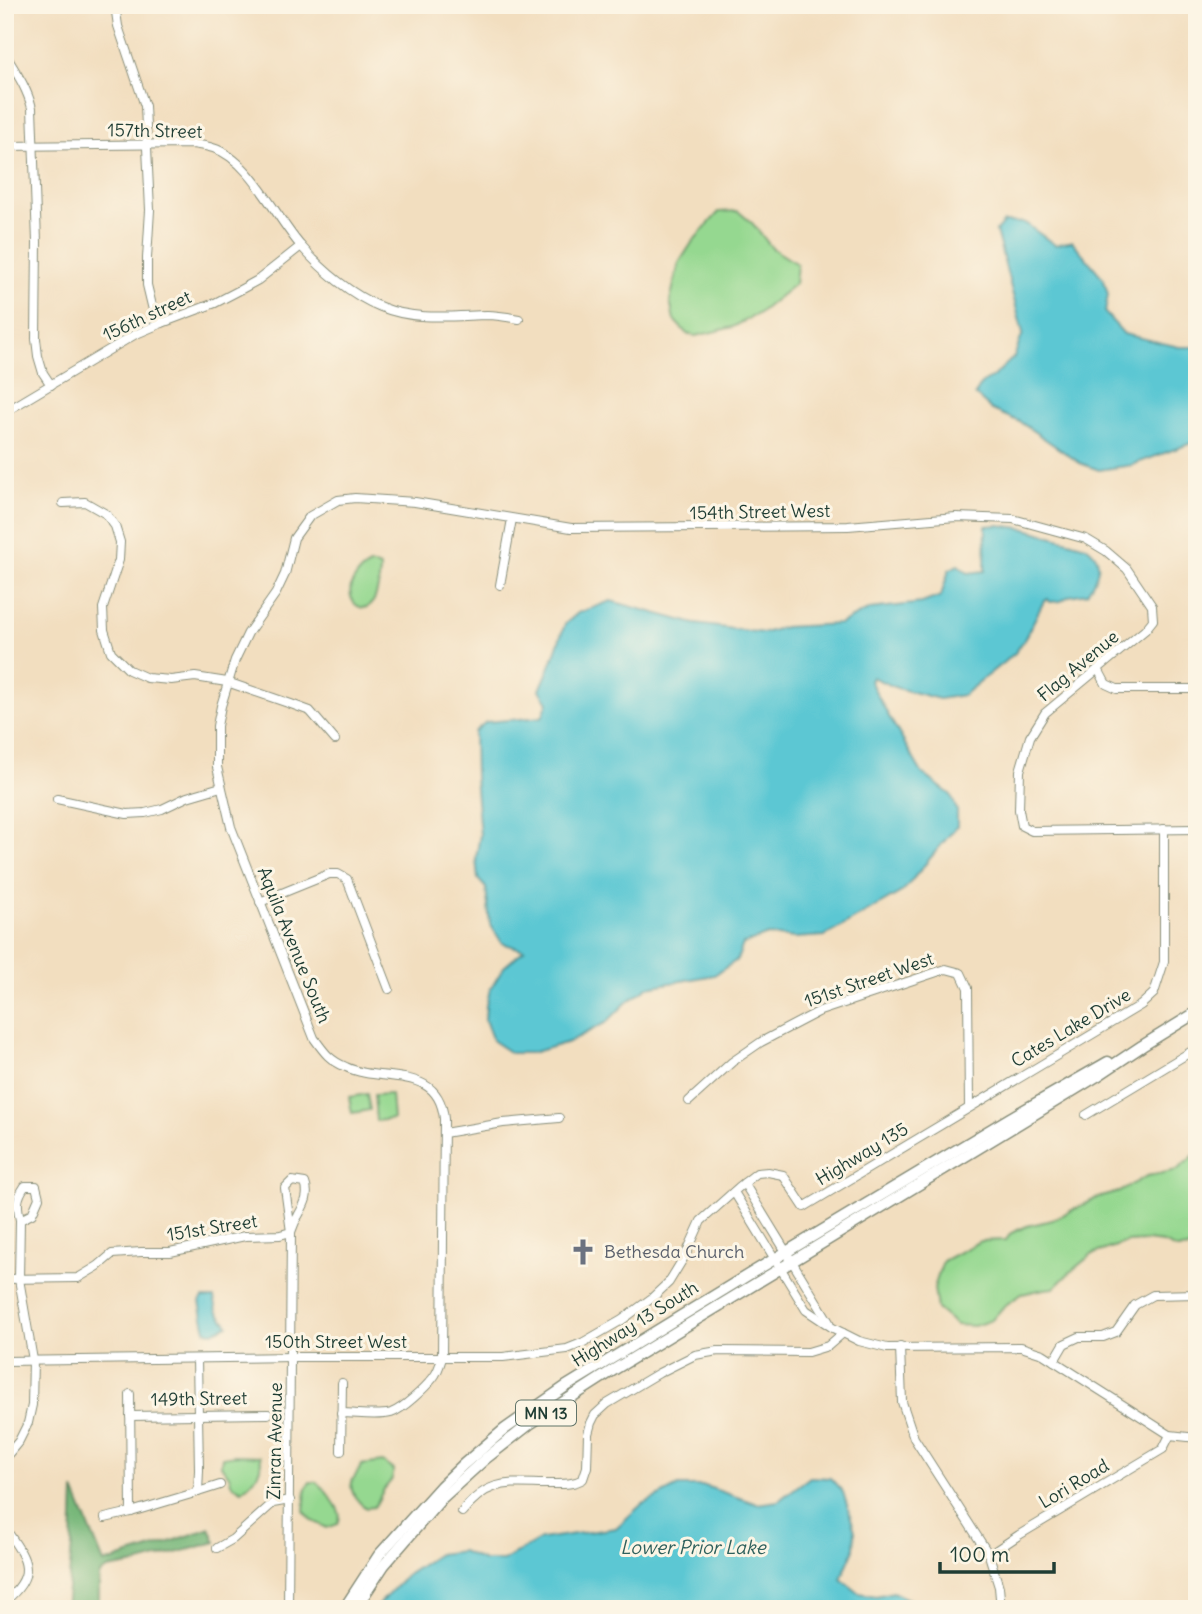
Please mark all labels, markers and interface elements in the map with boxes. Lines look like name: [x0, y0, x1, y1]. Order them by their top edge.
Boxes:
street label: 157th Street: [107, 118, 203, 143]
street label: 156th street: [99, 285, 195, 346]
street label: 154th Street West: [689, 499, 830, 524]
street label: Flag Avenue: [1032, 625, 1123, 706]
street label: Aquila Avenue South: [253, 863, 336, 1026]
street label: 151st Street West: [801, 947, 936, 1012]
street label: Cates Lake Drive: [1007, 983, 1135, 1072]
street label: Highway 135: [811, 1117, 912, 1190]
street label: 151st Street: [165, 1209, 259, 1246]
church icon: Bethesda Church: [568, 1237, 598, 1267]
place label: Bethesda Church: [604, 1240, 744, 1263]
street label: Highway 13 South: [567, 1275, 702, 1372]
street label: 150th Street West: [265, 1330, 407, 1353]
street label: Zinran Avenue: [262, 1382, 287, 1500]
street label: 149th Street: [150, 1386, 248, 1411]
road number: MN 13: [516, 1400, 576, 1426]
street label: Lori Road: [1035, 1454, 1113, 1513]
scale bar: [940, 1530, 1053, 1574]
water label: Lower Prior Lake: [620, 1535, 767, 1559]
text: 100 m: [950, 1541, 1009, 1568]

